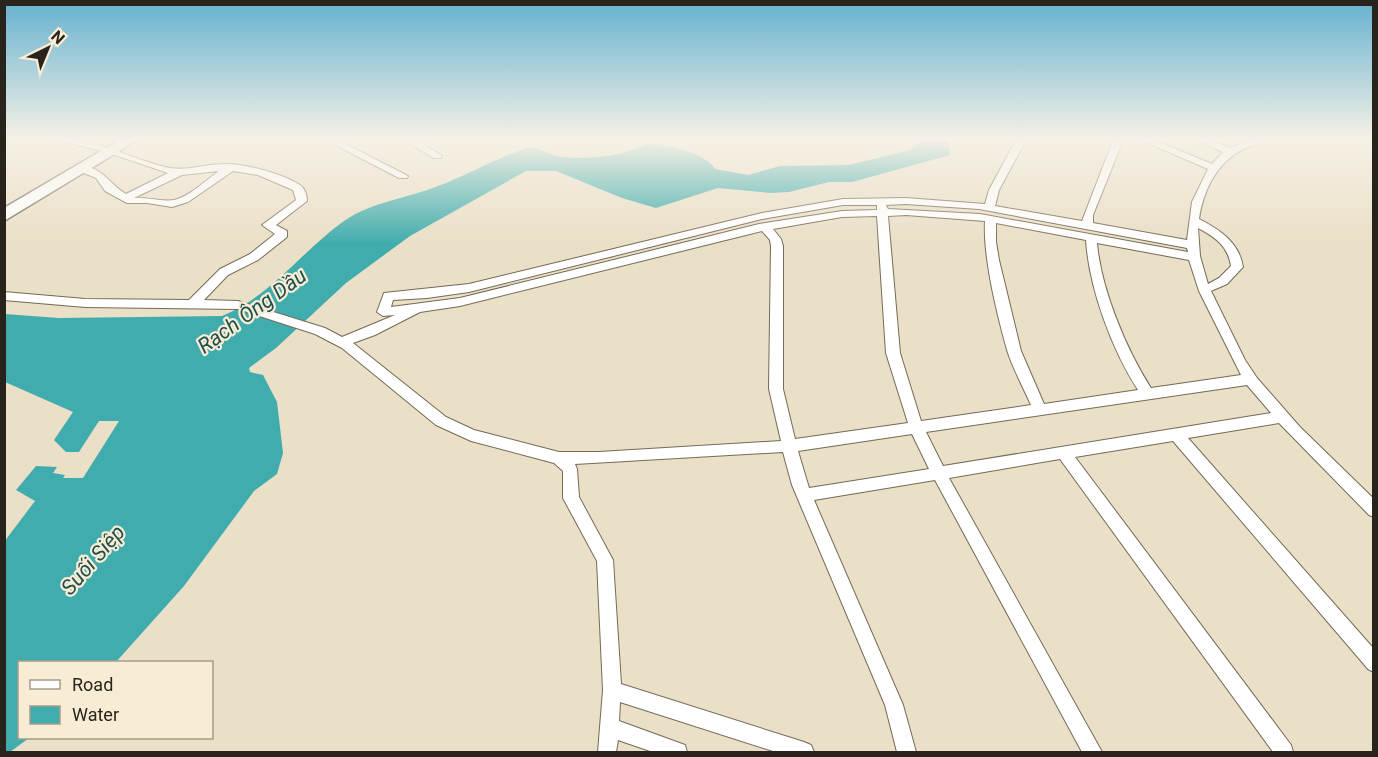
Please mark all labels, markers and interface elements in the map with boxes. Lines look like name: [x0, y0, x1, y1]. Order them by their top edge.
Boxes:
north arrow: [18, 18, 78, 78]
text: N: [47, 27, 68, 48]
water label: Rạch Ông Dầu: [193, 264, 311, 358]
water label: Suối Siệp: [56, 520, 130, 600]
legend: [18, 661, 213, 739]
text: Road: [72, 674, 113, 695]
text: Water: [72, 704, 119, 725]

